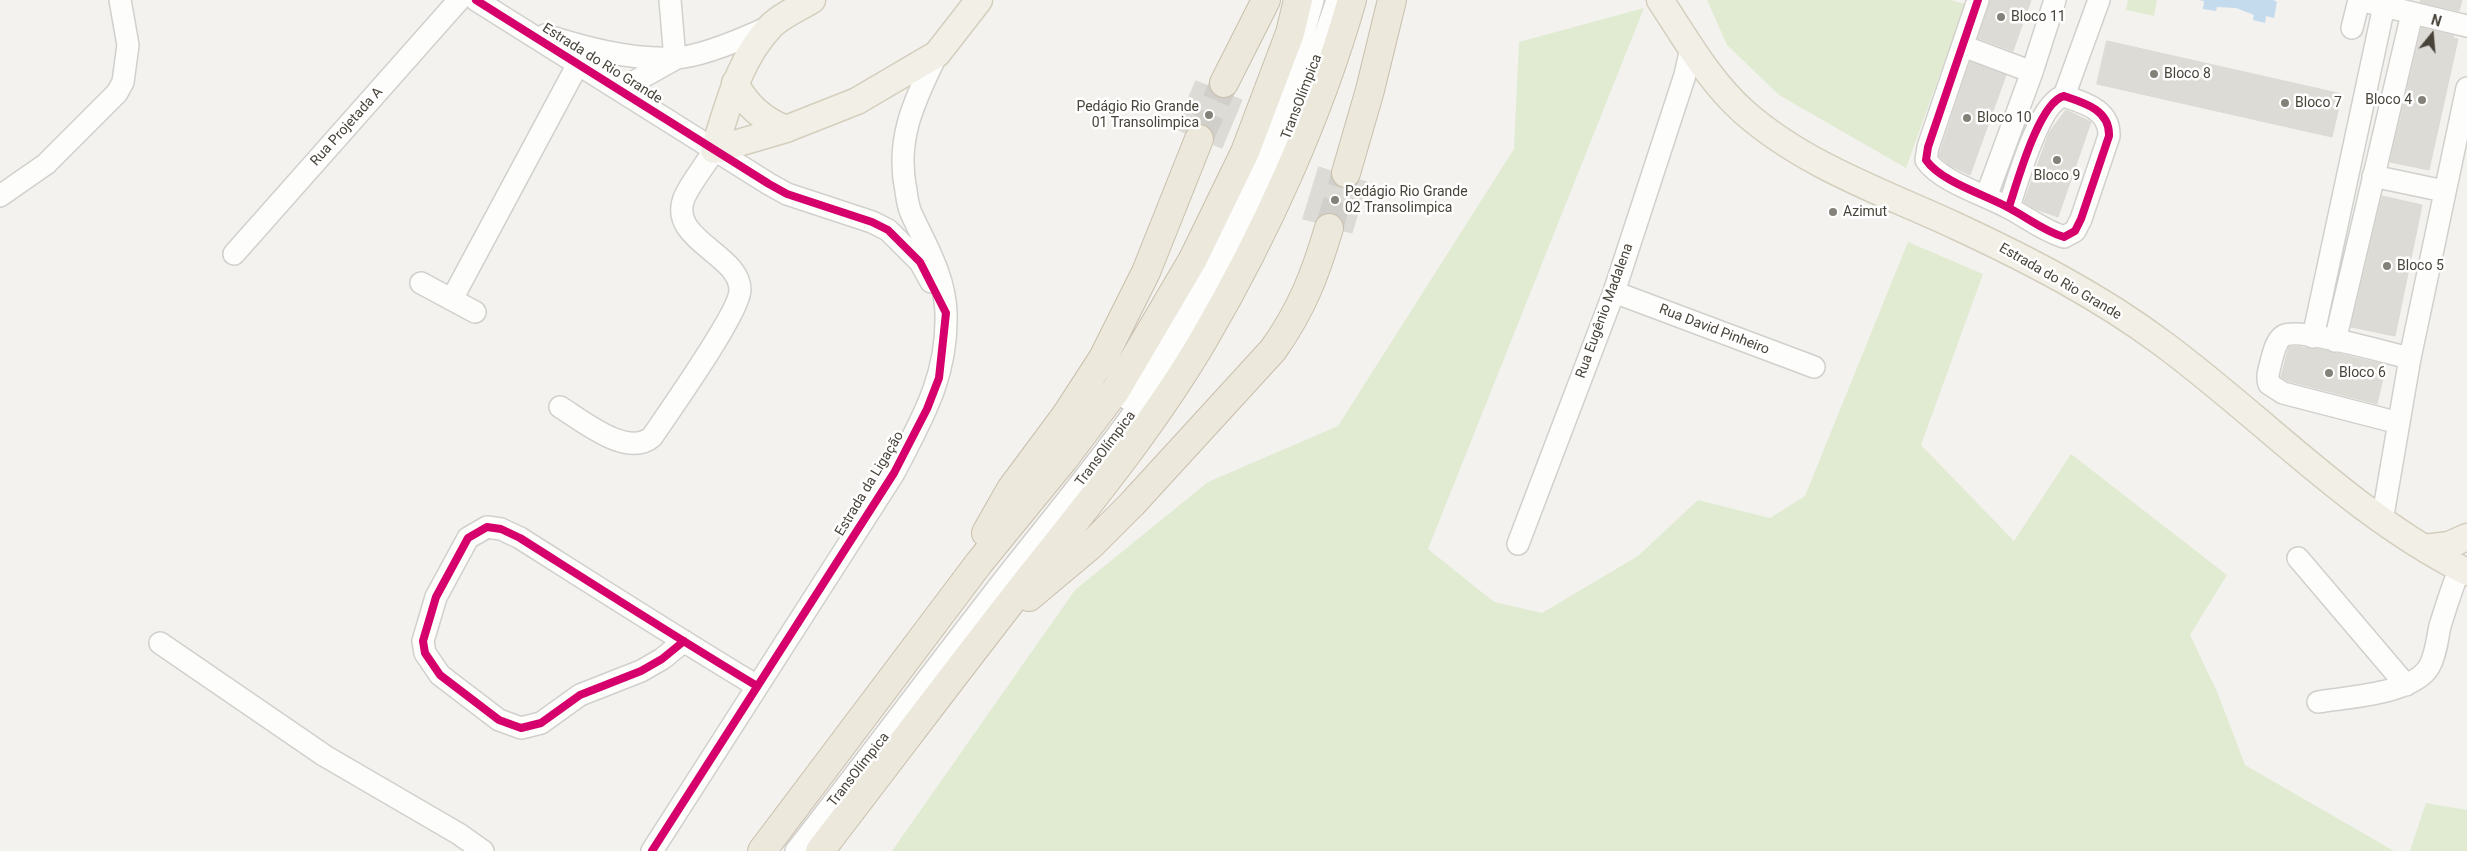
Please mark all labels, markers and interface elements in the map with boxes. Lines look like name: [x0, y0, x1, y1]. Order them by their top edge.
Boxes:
place label: Bloco 11: [2011, 9, 2066, 25]
north arrow: [2407, 10, 2457, 60]
marker: Bloco 11: [1995, 11, 2007, 23]
text: N: [2429, 12, 2443, 30]
street label: Estrada do Rio Grande: [539, 20, 665, 108]
street label: TransOlímpica: [1278, 52, 1326, 142]
place label: Bloco 8: [2164, 66, 2211, 82]
marker: Bloco 8: [2148, 68, 2160, 80]
street label: Rua Projetada A: [307, 84, 387, 170]
place label: Bloco 4: [2365, 92, 2412, 108]
marker: Bloco 4: [2416, 94, 2428, 106]
place label: Bloco 7: [2295, 95, 2342, 111]
marker: Bloco 7: [2279, 97, 2291, 109]
place label: Pedágio Rio Grande 01 Transolimpica: [1076, 99, 1199, 132]
marker: Pedágio Rio Grande 01 Transolimpica: [1203, 109, 1215, 121]
place label: Bloco 10: [1977, 110, 2032, 126]
marker: Bloco 10: [1961, 112, 1973, 124]
marker: Bloco 9: [2051, 154, 2063, 166]
place label: Bloco 9: [2034, 168, 2080, 184]
place label: Pedágio Rio Grande 02 Transolimpica: [1345, 184, 1468, 216]
marker: Pedágio Rio Grande 02 Transolimpica: [1329, 194, 1341, 206]
place label: Azimut: [1843, 204, 1887, 220]
marker: Azimut: [1827, 206, 1839, 218]
street label: Estrada do Rio Grande: [1996, 240, 2124, 324]
street label: Rua Eugênio Madalena: [1573, 241, 1637, 381]
place label: Bloco 5: [2397, 258, 2444, 274]
marker: Bloco 5: [2381, 260, 2393, 272]
street label: Rua David Pinheiro: [1656, 301, 1772, 359]
place label: Bloco 6: [2339, 365, 2386, 381]
marker: Bloco 6: [2323, 367, 2335, 379]
street label: TransOlímpica: [1072, 408, 1140, 490]
street label: Estrada da Ligação: [832, 429, 908, 539]
street label: TransOlímpica: [825, 729, 893, 811]

